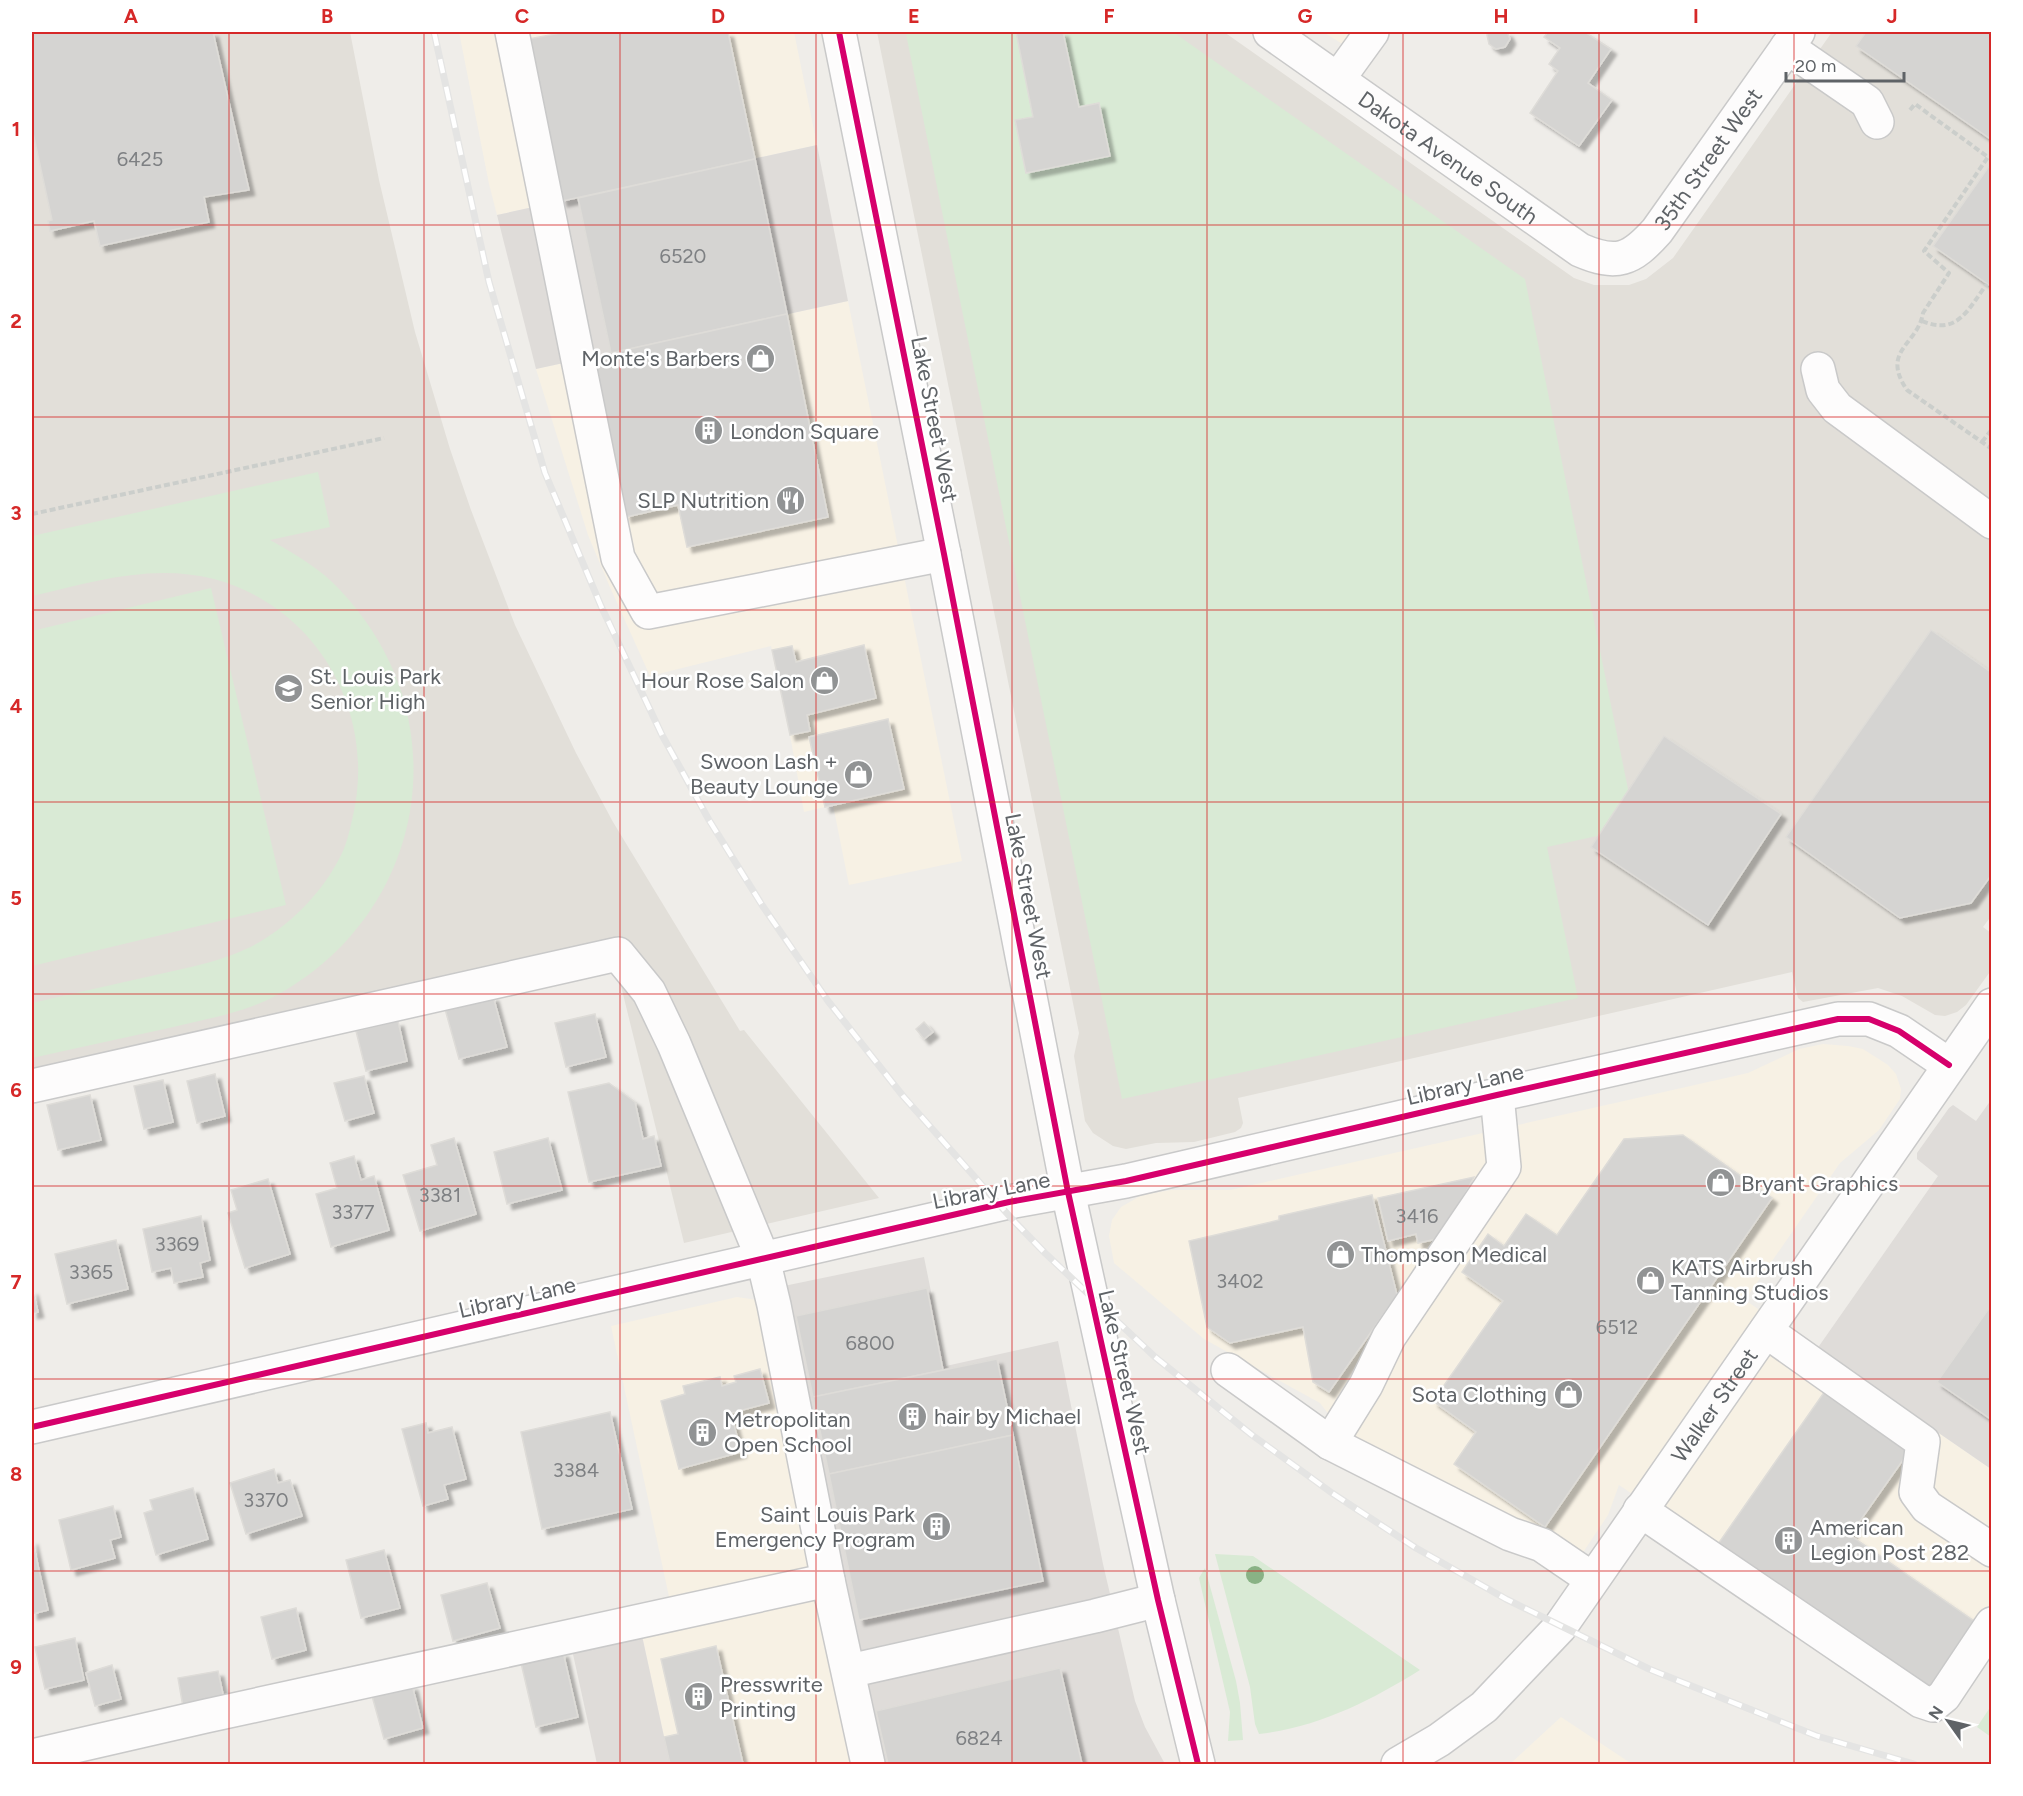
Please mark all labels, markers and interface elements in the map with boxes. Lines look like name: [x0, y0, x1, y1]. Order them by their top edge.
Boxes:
text: A: [124, 4, 139, 28]
text: B: [321, 4, 333, 28]
text: C: [515, 4, 529, 28]
text: D: [711, 4, 725, 28]
text: E: [908, 4, 920, 28]
text: F: [1103, 4, 1115, 28]
text: G: [1298, 4, 1313, 28]
text: H: [1494, 4, 1509, 28]
text: I: [1693, 4, 1699, 28]
text: J: [1886, 4, 1898, 28]
scale bar: [1786, 45, 1904, 83]
text: 20 m: [1795, 55, 1836, 77]
street label: 35th Street West: [1649, 83, 1768, 236]
street label: Dakota Avenue South: [1353, 85, 1543, 230]
text: 1: [12, 117, 20, 141]
house number: 6425: [117, 147, 163, 171]
house number: 6520: [660, 244, 706, 268]
text: 2: [10, 309, 22, 333]
street label: Lake Street West: [905, 334, 964, 504]
shop icon: Monte's Barbers: [745, 342, 777, 374]
place label: Monte's Barbers: [581, 345, 740, 372]
building icon: London Square: [693, 415, 725, 447]
place label: London Square: [730, 418, 879, 445]
restaurant icon: SLP Nutrition: [774, 484, 806, 516]
place label: SLP Nutrition: [637, 487, 769, 514]
text: 3: [10, 501, 22, 525]
place label: St. Louis Park Senior High: [310, 663, 441, 715]
shop icon: Hour Rose Salon: [809, 664, 841, 696]
place label: Hour Rose Salon: [641, 667, 804, 694]
school or university icon: St. Louis Park Senior High: [273, 673, 305, 705]
text: 4: [10, 694, 23, 718]
place label: Swoon Lash + Beauty Lounge: [690, 748, 838, 800]
shop icon: Swoon Lash + Beauty Lounge: [843, 758, 875, 790]
street label: Lake Street West: [999, 811, 1058, 981]
text: 5: [10, 886, 22, 910]
street label: Library Lane: [1404, 1058, 1526, 1111]
text: 6: [10, 1078, 22, 1102]
street label: Library Lane: [930, 1166, 1052, 1215]
shop icon: Bryant Graphics: [1704, 1167, 1736, 1199]
place label: Bryant Graphics: [1741, 1170, 1898, 1197]
house number: 3381: [419, 1183, 461, 1207]
house number: 3377: [331, 1200, 375, 1224]
house number: 3416: [1396, 1204, 1438, 1228]
house number: 3369: [155, 1232, 199, 1256]
shop icon: Thompson Medical: [1324, 1238, 1356, 1270]
place label: Thompson Medical: [1361, 1241, 1547, 1268]
place label: KATS Airbrush Tanning Studios: [1671, 1254, 1828, 1306]
house number: 3365: [69, 1260, 113, 1284]
shop icon: KATS Airbrush Tanning Studios: [1634, 1264, 1666, 1296]
house number: 3402: [1216, 1269, 1264, 1293]
text: 7: [10, 1270, 22, 1294]
street label: Library Lane: [456, 1271, 578, 1324]
street label: Lake Street West: [1092, 1287, 1157, 1457]
house number: 6512: [1596, 1315, 1638, 1339]
house number: 6800: [845, 1331, 895, 1355]
street label: Walker Street: [1666, 1343, 1764, 1468]
shop icon: Sota Clothing: [1552, 1378, 1584, 1410]
place label: Sota Clothing: [1411, 1381, 1547, 1408]
building icon: hair by Michael: [897, 1400, 929, 1432]
place label: hair by Michael: [934, 1403, 1081, 1430]
place label: Metropolitan Open School: [724, 1406, 852, 1458]
building icon: Metropolitan Open School: [687, 1416, 719, 1448]
house number: 3384: [553, 1458, 599, 1482]
text: 8: [10, 1462, 22, 1486]
house number: 3370: [243, 1488, 289, 1512]
place label: Saint Louis Park Emergency Program: [715, 1501, 915, 1553]
building icon: Saint Louis Park Emergency Program: [920, 1511, 952, 1543]
place label: American Legion Post 282: [1810, 1514, 1969, 1566]
building icon: American Legion Post 282: [1773, 1524, 1805, 1556]
text: 9: [10, 1655, 22, 1679]
place label: Presswrite Printing: [720, 1671, 823, 1723]
building icon: Presswrite Printing: [683, 1681, 715, 1713]
north arrow: [1918, 1691, 1978, 1751]
text: N: [1925, 1702, 1947, 1723]
house number: 6824: [955, 1726, 1003, 1750]

